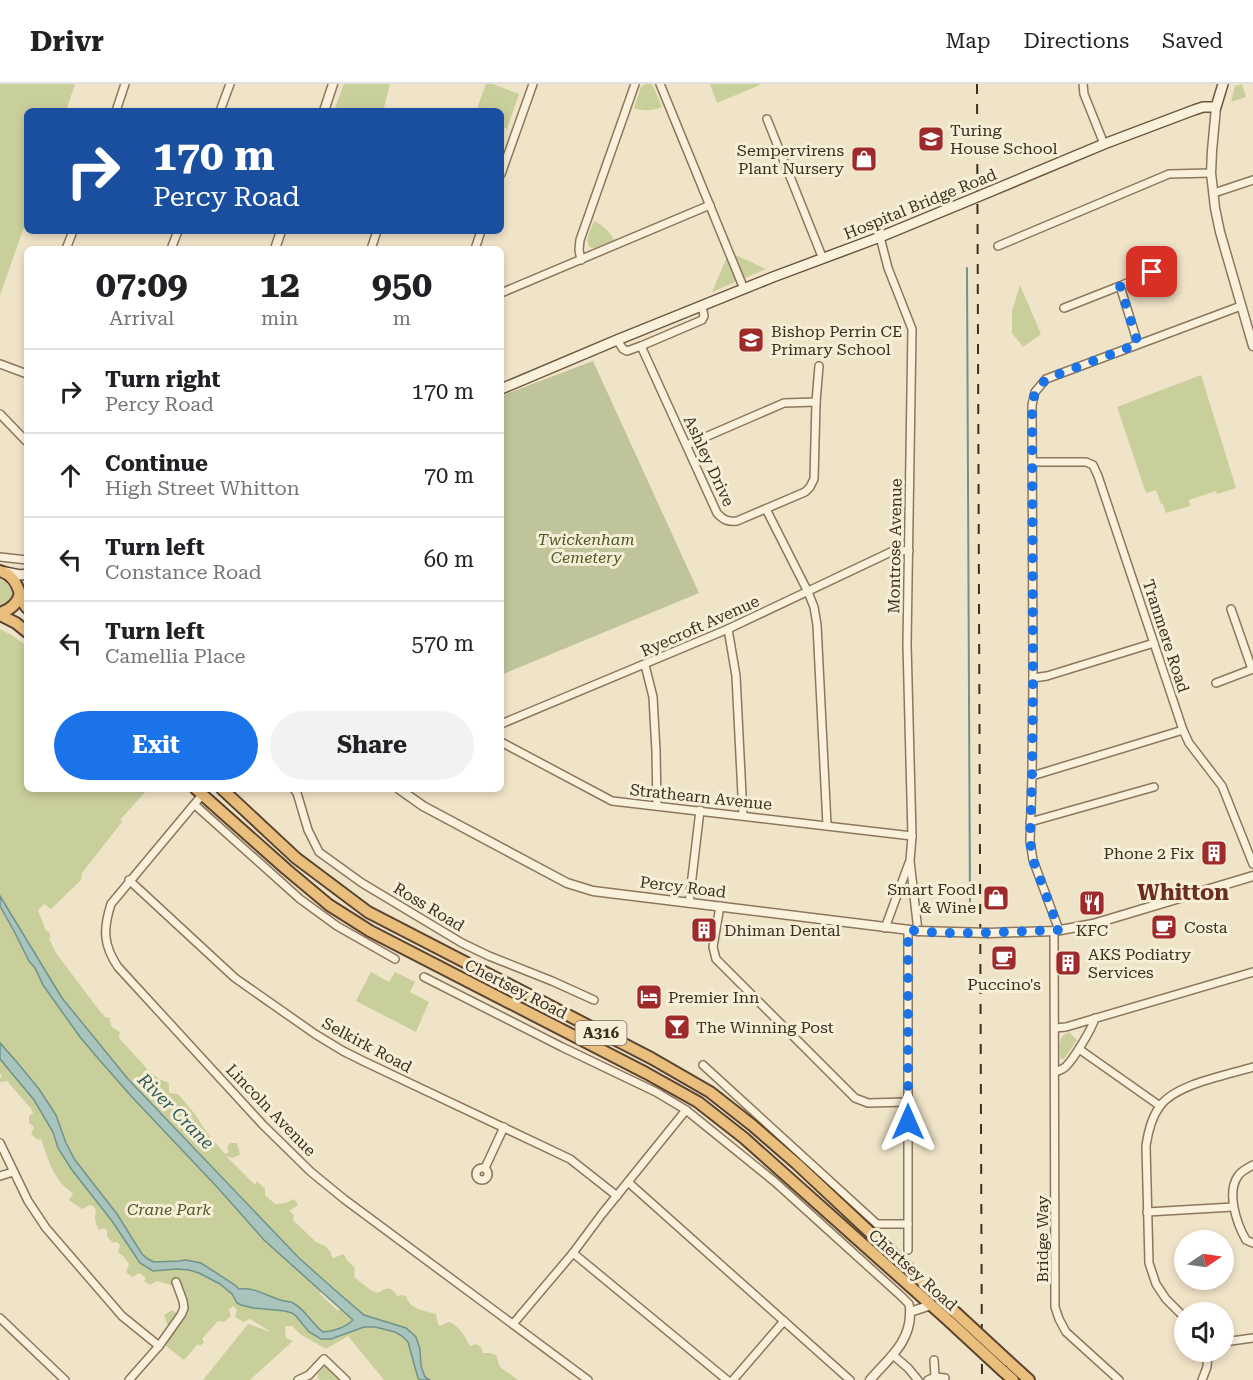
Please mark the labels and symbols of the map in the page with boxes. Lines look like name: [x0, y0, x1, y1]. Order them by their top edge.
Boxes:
place label: Turing House School: [950, 121, 1057, 158]
school or university icon: Turing House School: [916, 124, 946, 154]
place label: Sempervirens Plant Nursery: [737, 141, 845, 178]
shop icon: Sempervirens Plant Nursery: [849, 144, 879, 174]
street label: Hospital Bridge Road: [841, 165, 999, 243]
pin: [1126, 246, 1177, 297]
place label: Bishop Perrin CE Primary School: [771, 322, 902, 359]
school or university icon: Bishop Perrin CE Primary School: [736, 325, 766, 355]
street label: Ashley Drive: [680, 413, 738, 510]
street label: Montrose Avenue: [884, 478, 906, 614]
park label: Twickenham Cemetery: [537, 530, 635, 567]
street label: Tranmere Road: [1139, 577, 1193, 695]
street label: Ryecroft Avenue: [638, 591, 762, 661]
street label: Strathearn Avenue: [629, 780, 773, 814]
building icon: Phone 2 Fix: [1199, 838, 1229, 868]
place label: Phone 2 Fix: [1104, 844, 1195, 863]
street label: Percy Road: [639, 872, 727, 902]
street label: Ross Road: [390, 878, 468, 936]
place label: Smart Food & Wine: [887, 880, 976, 917]
district label: Whitton: [1137, 880, 1229, 905]
shop icon: Smart Food & Wine: [981, 883, 1011, 913]
restaurant icon: KFC: [1077, 888, 1107, 918]
cafe icon: Costa: [1149, 912, 1179, 942]
building icon: Dhiman Dental: [689, 915, 719, 945]
place label: Costa: [1184, 918, 1228, 937]
place label: Dhiman Dental: [724, 921, 841, 940]
place label: KFC: [1076, 921, 1108, 940]
cafe icon: Puccino's: [989, 943, 1019, 973]
place label: AKS Podiatry Services: [1088, 945, 1191, 982]
building icon: AKS Podiatry Services: [1053, 948, 1083, 978]
street label: Chertsey Road: [462, 955, 570, 1023]
place label: Puccino's: [967, 975, 1041, 994]
hotel icon: Premier Inn: [634, 982, 664, 1012]
place label: Premier Inn: [668, 988, 759, 1007]
bar icon: The Winning Post: [662, 1012, 692, 1042]
street label: Selkirk Road: [319, 1013, 415, 1077]
place label: The Winning Post: [696, 1018, 834, 1037]
road number: A316: [576, 1021, 626, 1045]
street label: Lincoln Avenue: [222, 1060, 320, 1160]
water label: River Crane: [133, 1068, 218, 1153]
position arrow: [876, 1090, 940, 1154]
street label: Bridge Way: [1033, 1195, 1052, 1283]
park label: Crane Park: [127, 1200, 211, 1219]
street label: Chertsey Road: [865, 1225, 961, 1315]
north arrow: [1174, 1230, 1234, 1290]

